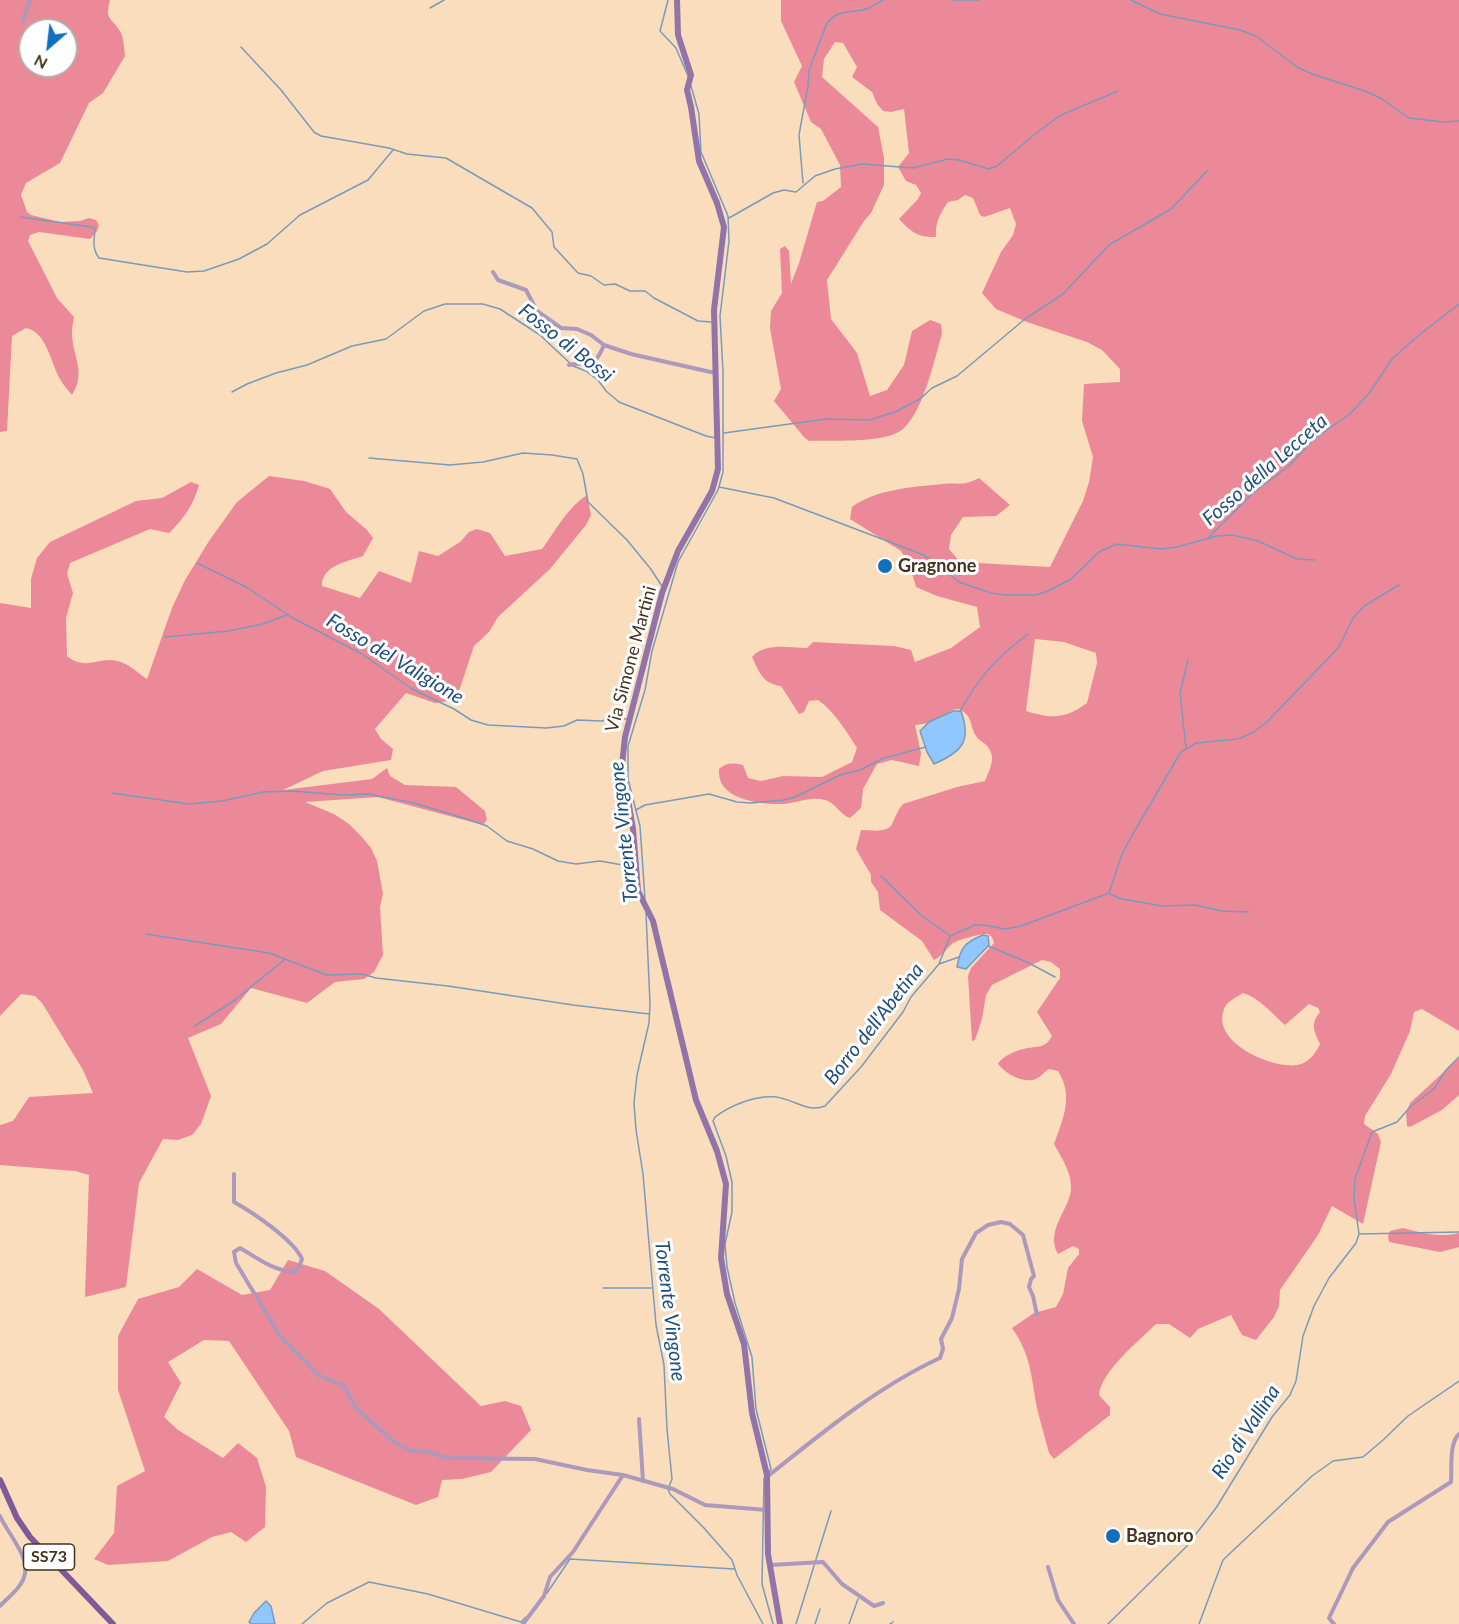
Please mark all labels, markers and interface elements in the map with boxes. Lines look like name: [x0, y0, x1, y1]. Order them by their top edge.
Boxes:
north arrow: [18, 18, 78, 78]
text: N: [30, 51, 50, 74]
water label: Fosso di Bossi: [514, 298, 618, 388]
water label: Fosso della Lecceta: [1198, 409, 1332, 531]
place label: Gragnone: [898, 555, 976, 577]
marker: Gragnone: [876, 557, 894, 575]
street label: Via Simone Martini: [601, 583, 661, 735]
water label: Fosso del Valigione: [322, 609, 468, 709]
water label: Torrente Vingone: [605, 760, 643, 904]
water label: Borro dell'Abetina: [819, 959, 929, 1089]
water label: Torrente Vingone: [649, 1239, 691, 1383]
water label: Rio di Vallina: [1207, 1381, 1285, 1483]
place label: Bagnoro: [1126, 1525, 1194, 1547]
marker: Bagnoro: [1104, 1527, 1122, 1545]
road number: SS73: [23, 1544, 74, 1570]

